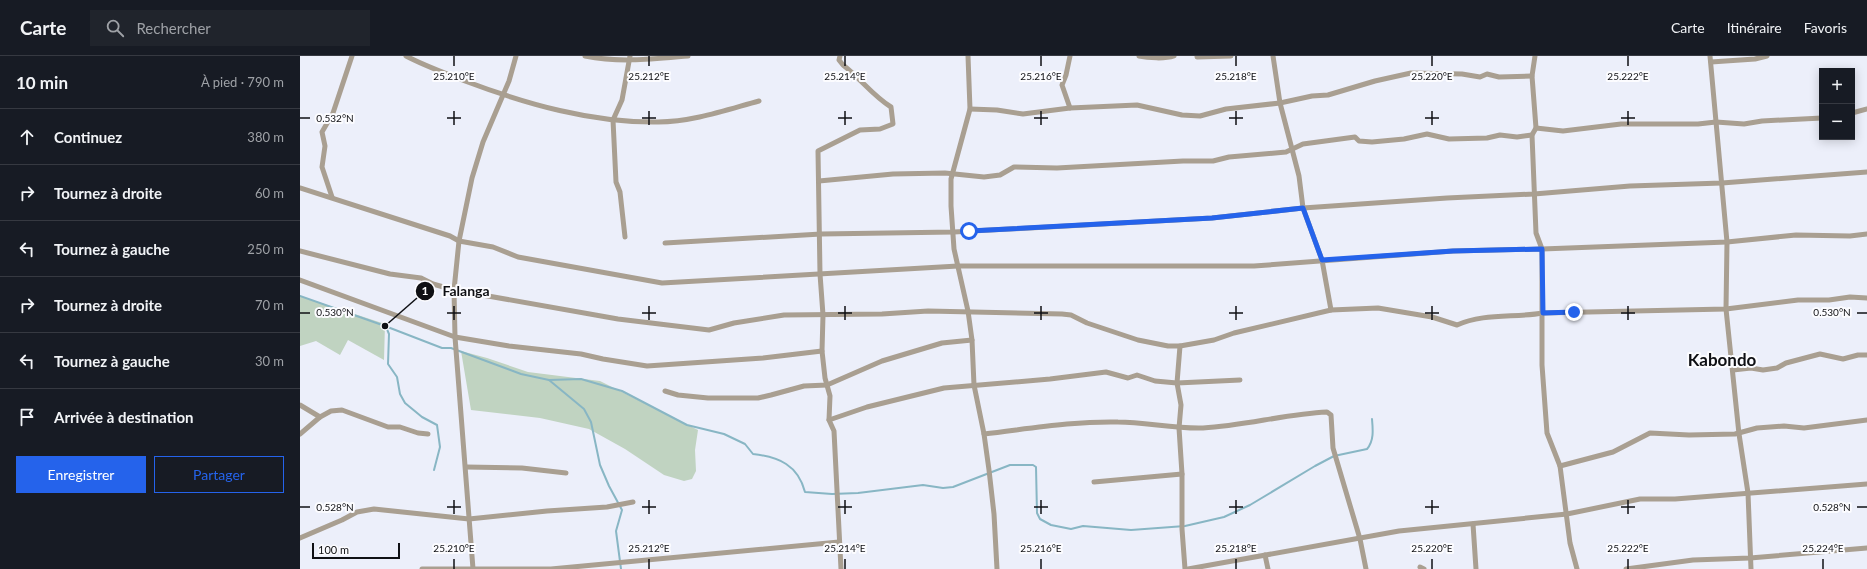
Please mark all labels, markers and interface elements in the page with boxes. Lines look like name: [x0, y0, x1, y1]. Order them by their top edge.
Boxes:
search box: [90, 10, 370, 46]
text: Carte: [20, 16, 66, 39]
icon: search: [104, 17, 126, 39]
text: Rechercher: [136, 19, 211, 37]
text: Carte: [1671, 19, 1705, 36]
text: Itinéraire: [1727, 19, 1782, 36]
text: Favoris: [1804, 19, 1847, 36]
map controls: [1819, 68, 1855, 140]
button: +: [1819, 68, 1855, 104]
text: 25.210°E: [433, 70, 475, 82]
text: 25.212°E: [628, 70, 670, 82]
text: 25.214°E: [824, 70, 866, 82]
text: 25.216°E: [1020, 70, 1062, 82]
text: 25.218°E: [1215, 70, 1257, 82]
text: 25.220°E: [1411, 70, 1453, 82]
text: 25.222°E: [1607, 70, 1649, 82]
text: 10 min: [16, 72, 68, 93]
text: À pied · 790 m: [201, 74, 284, 90]
button: −: [1819, 104, 1855, 140]
text: 0.532°N: [316, 112, 354, 124]
icon: ahead: [16, 126, 38, 148]
text: Continuez: [54, 128, 122, 146]
text: 380 m: [247, 129, 284, 145]
icon: right: [16, 182, 38, 204]
text: Tournez à droite: [54, 184, 162, 202]
text: 60 m: [255, 185, 284, 201]
route start: [960, 222, 978, 240]
icon: left: [16, 238, 38, 260]
text: Tournez à gauche: [54, 240, 170, 258]
text: 250 m: [247, 241, 284, 257]
callout: Falanga: [415, 278, 498, 304]
text: Falanga: [442, 282, 490, 299]
text: 1: [422, 283, 429, 298]
icon: right: [16, 294, 38, 316]
text: Tournez à droite: [54, 296, 162, 314]
text: 70 m: [255, 297, 284, 313]
route end: [1565, 303, 1583, 321]
text: 0.530°N: [316, 306, 354, 318]
text: 0.530°N: [1813, 306, 1851, 318]
district label: Kabondo: [1688, 349, 1757, 370]
icon: left: [16, 350, 38, 372]
text: Tournez à gauche: [54, 352, 170, 370]
text: 30 m: [255, 353, 284, 369]
icon: arrive: [16, 406, 38, 428]
text: Arrivée à destination: [54, 408, 193, 426]
button: Enregistrer: [16, 456, 146, 493]
button: Partager: [154, 456, 284, 493]
text: 0.528°N: [316, 501, 354, 513]
text: 0.528°N: [1813, 501, 1851, 513]
scale bar: [312, 541, 400, 560]
text: 25.210°E: [433, 542, 475, 554]
text: 25.212°E: [628, 542, 670, 554]
text: 25.214°E: [824, 542, 866, 554]
text: 25.216°E: [1020, 542, 1062, 554]
text: 25.218°E: [1215, 542, 1257, 554]
text: 25.220°E: [1411, 542, 1453, 554]
text: 25.222°E: [1607, 542, 1649, 554]
text: 25.224°E: [1802, 542, 1844, 554]
text: 100 m: [318, 543, 349, 556]

